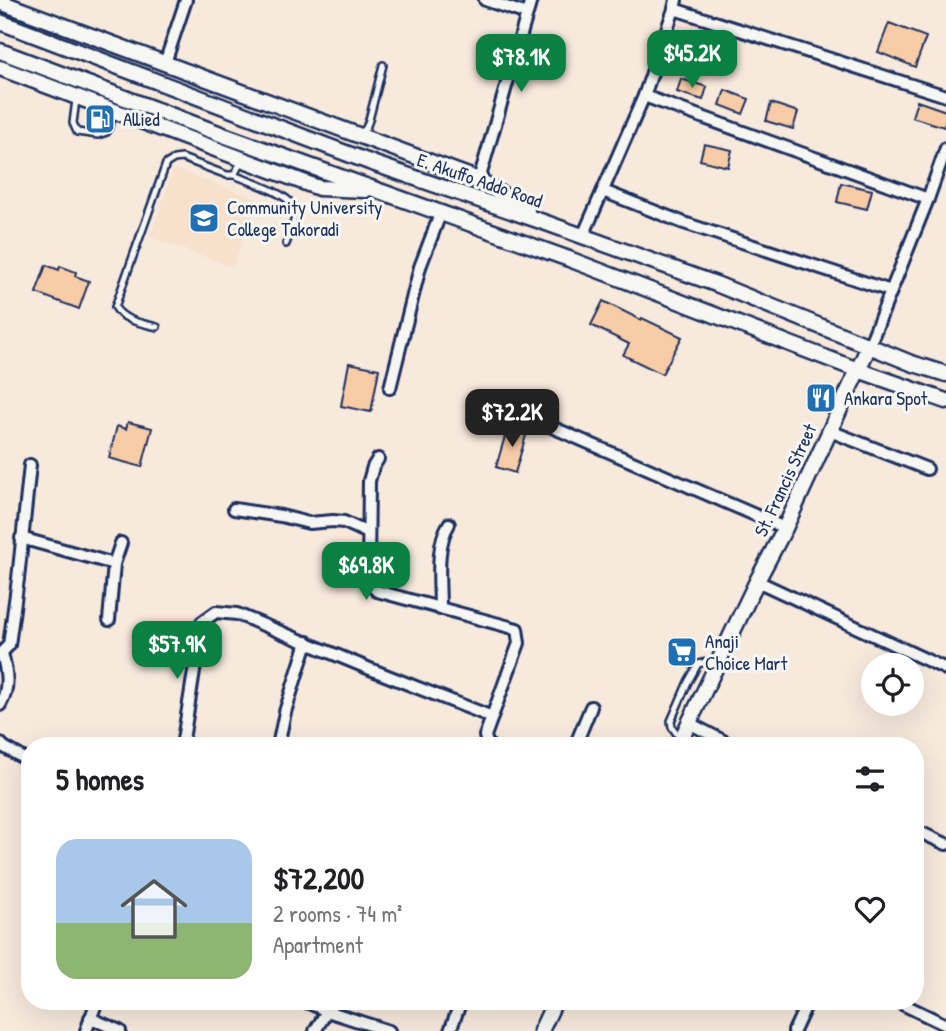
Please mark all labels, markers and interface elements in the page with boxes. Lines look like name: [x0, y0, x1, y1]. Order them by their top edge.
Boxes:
pin: $45.2K: [635, 31, 749, 90]
pin: $78.1K: [464, 34, 578, 94]
text: $45.2K: [663, 37, 721, 68]
text: $78.1K: [492, 41, 550, 72]
fuel station icon: Allied: [83, 102, 117, 136]
place label: Allied: [123, 106, 160, 132]
street label: E. Akuffo Addo Road: [414, 146, 547, 214]
place label: Community University College Takoradi: [227, 194, 382, 242]
school or university icon: Community University College Takoradi: [187, 201, 221, 235]
restaurant icon: Ankara Spot: [804, 381, 838, 415]
place label: Ankara Spot: [844, 385, 928, 411]
pin: $72.2K: [455, 390, 569, 449]
text: $72.2K: [481, 396, 543, 427]
street label: St. Francis Street: [747, 419, 823, 541]
pin: $69.8K: [309, 542, 423, 602]
text: $69.8K: [338, 549, 394, 580]
pin: $57.9K: [120, 622, 234, 681]
text: $57.9K: [148, 628, 206, 659]
place label: Anaji Choice Mart: [705, 628, 788, 676]
supermarket icon: Anaji Choice Mart: [665, 635, 699, 669]
map controls: [861, 653, 924, 716]
button: locate: [861, 653, 924, 716]
text: 5 homes: [56, 759, 144, 799]
icon: filters: [851, 760, 889, 798]
text: $72,200: [273, 858, 364, 898]
icon: home: [112, 867, 196, 951]
icon: heart: [851, 890, 889, 928]
text: 2 rooms · 74 m²: [273, 898, 402, 929]
text: Apartment: [273, 929, 363, 960]

